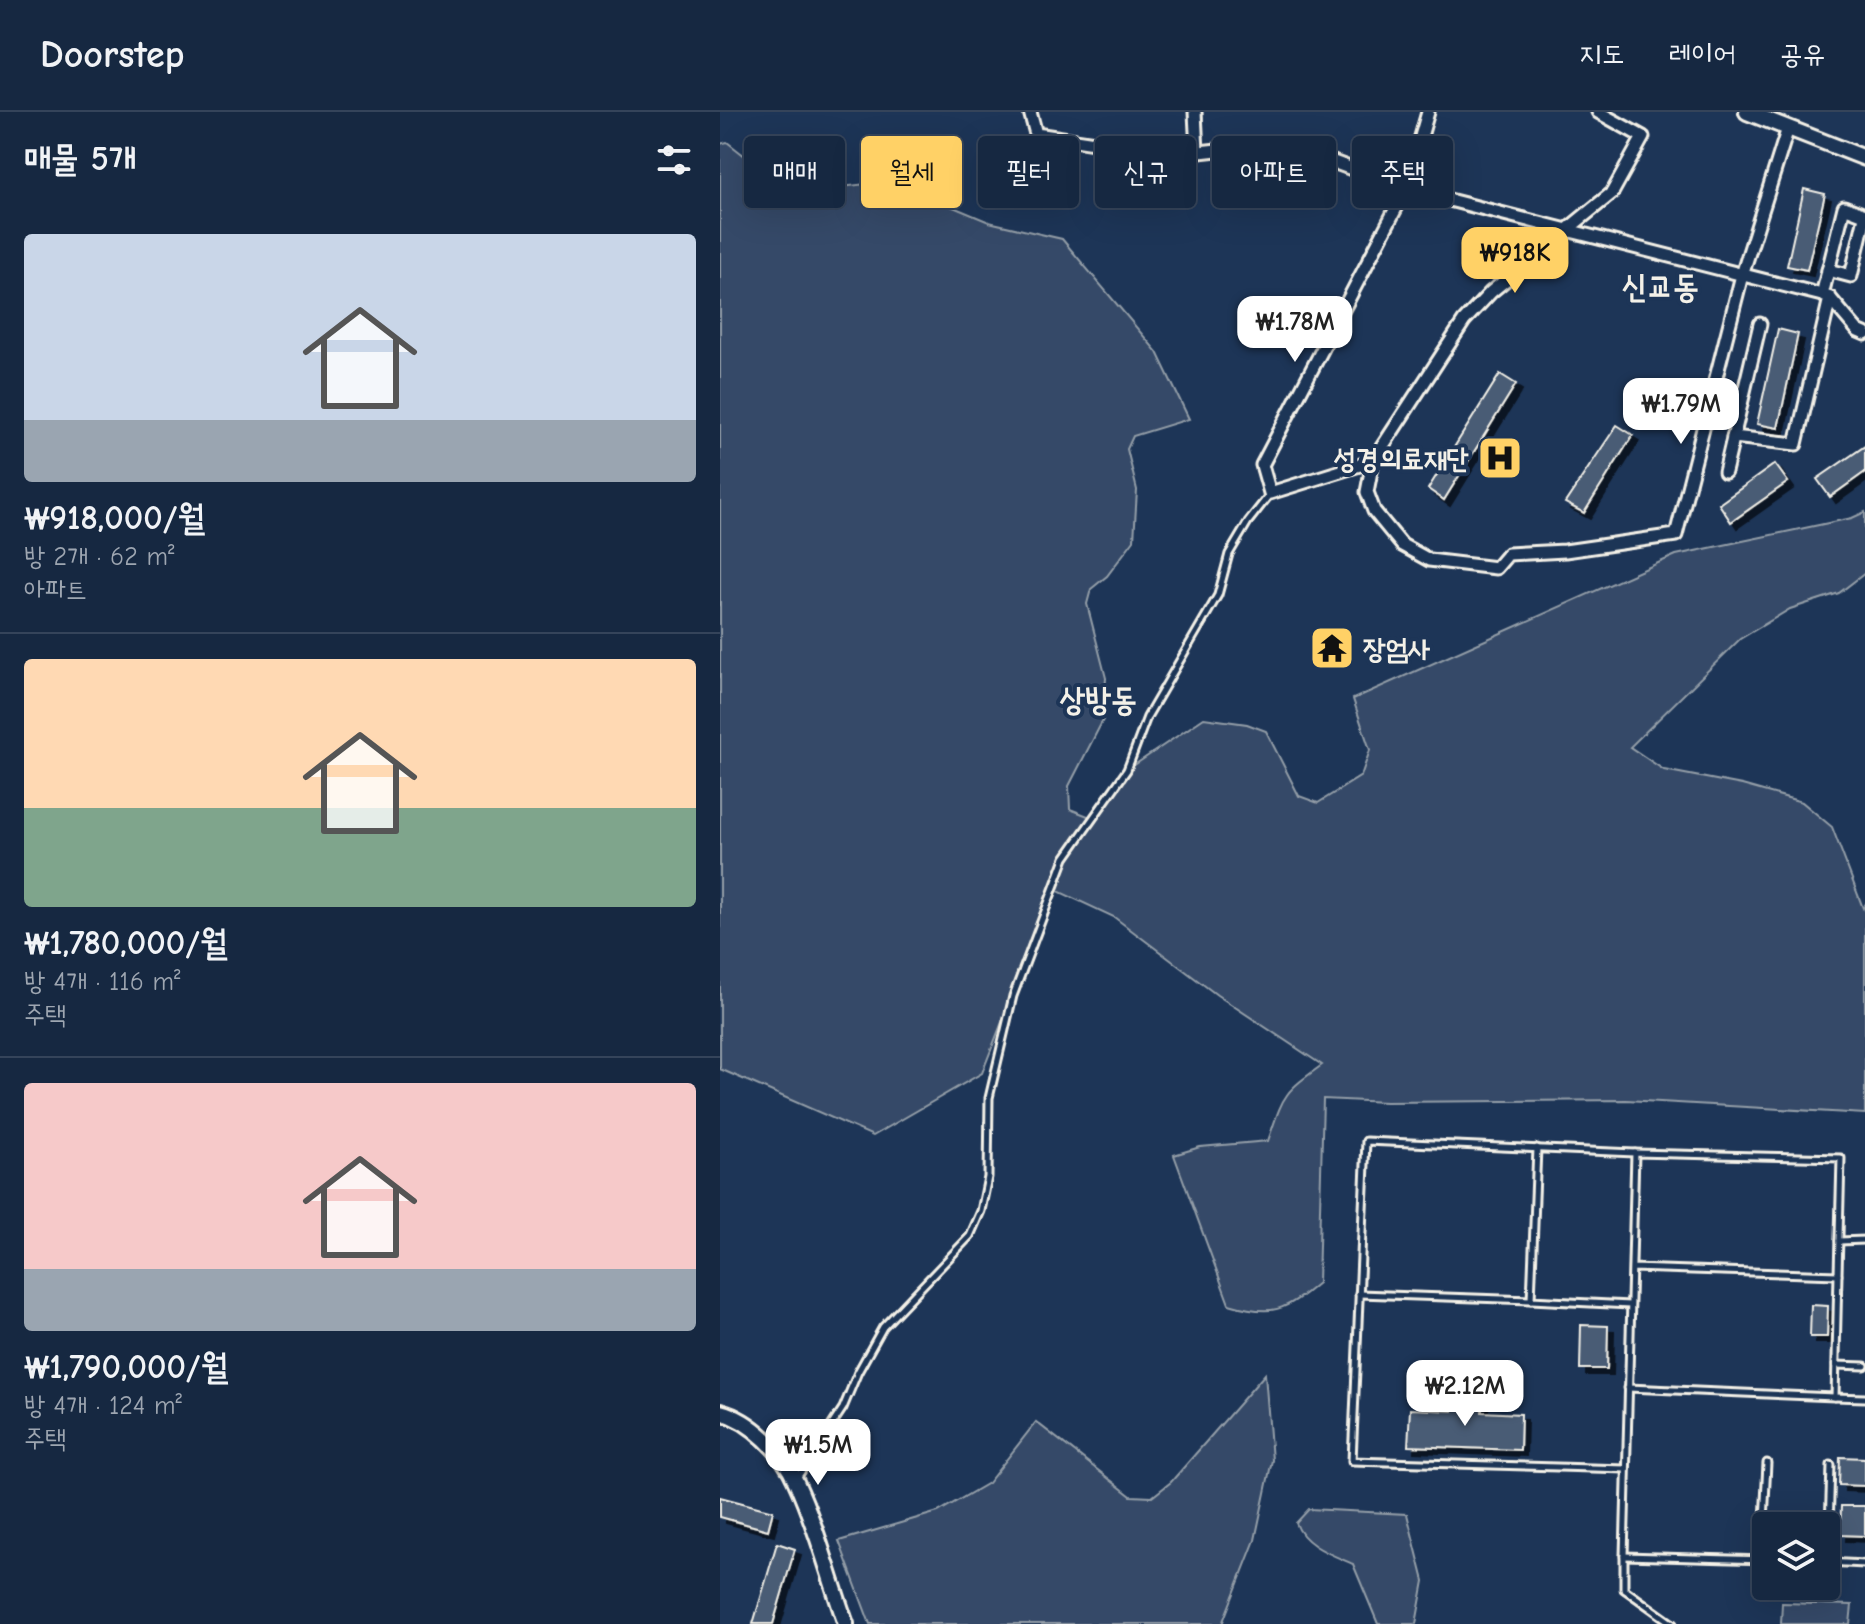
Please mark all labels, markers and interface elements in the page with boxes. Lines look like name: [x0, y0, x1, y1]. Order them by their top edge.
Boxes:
text: Doorstep: [40, 33, 184, 77]
text: 지도: [1579, 38, 1624, 70]
text: 레이어: [1668, 38, 1736, 70]
text: 공유: [1780, 38, 1825, 70]
chip: 매매: [744, 136, 845, 208]
chip: 월세: [861, 136, 962, 208]
chip: 필터: [978, 136, 1079, 208]
chip: 신규: [1095, 136, 1196, 208]
chip: 아파트: [1212, 136, 1336, 208]
chip: 주택: [1352, 136, 1453, 208]
icon: filters: [652, 138, 696, 182]
text: 매물 5개: [24, 139, 136, 179]
pin: ₩918K: [1459, 227, 1571, 295]
text: ₩918K: [1479, 238, 1551, 268]
district label: 신교동: [1621, 268, 1699, 305]
icon: home: [288, 286, 432, 430]
pin: ₩1.78M: [1230, 296, 1360, 364]
text: ₩1.78M: [1255, 307, 1335, 337]
pin: ₩1.79M: [1616, 378, 1746, 446]
text: ₩1.79M: [1641, 389, 1721, 419]
hospital icon: 성경의료재단: [1476, 434, 1524, 482]
place label: 성경의료재단: [1334, 443, 1469, 475]
text: ₩918,000/월: [24, 498, 205, 538]
text: 방 2개 · 62 m²: [24, 542, 174, 572]
text: 아파트: [24, 575, 87, 605]
temple icon: 장엄사: [1308, 624, 1356, 672]
place label: 장엄사: [1363, 633, 1431, 665]
district label: 상방동: [1059, 681, 1137, 718]
icon: home: [288, 711, 432, 855]
text: ₩1,780,000/월: [24, 923, 227, 963]
text: 방 4개 · 116 m²: [24, 967, 180, 997]
text: 주택: [24, 1000, 66, 1030]
icon: home: [288, 1135, 432, 1279]
text: ₩1,790,000/월: [24, 1347, 228, 1387]
pin: ₩2.12M: [1400, 1360, 1530, 1428]
text: ₩2.12M: [1424, 1371, 1506, 1401]
text: 방 4개 · 124 m²: [24, 1391, 182, 1421]
pin: ₩1.5M: [762, 1419, 874, 1487]
text: 주택: [24, 1424, 66, 1454]
text: ₩1.5M: [783, 1430, 853, 1460]
map controls: [1752, 1512, 1840, 1600]
button: layers: [1752, 1512, 1840, 1600]

